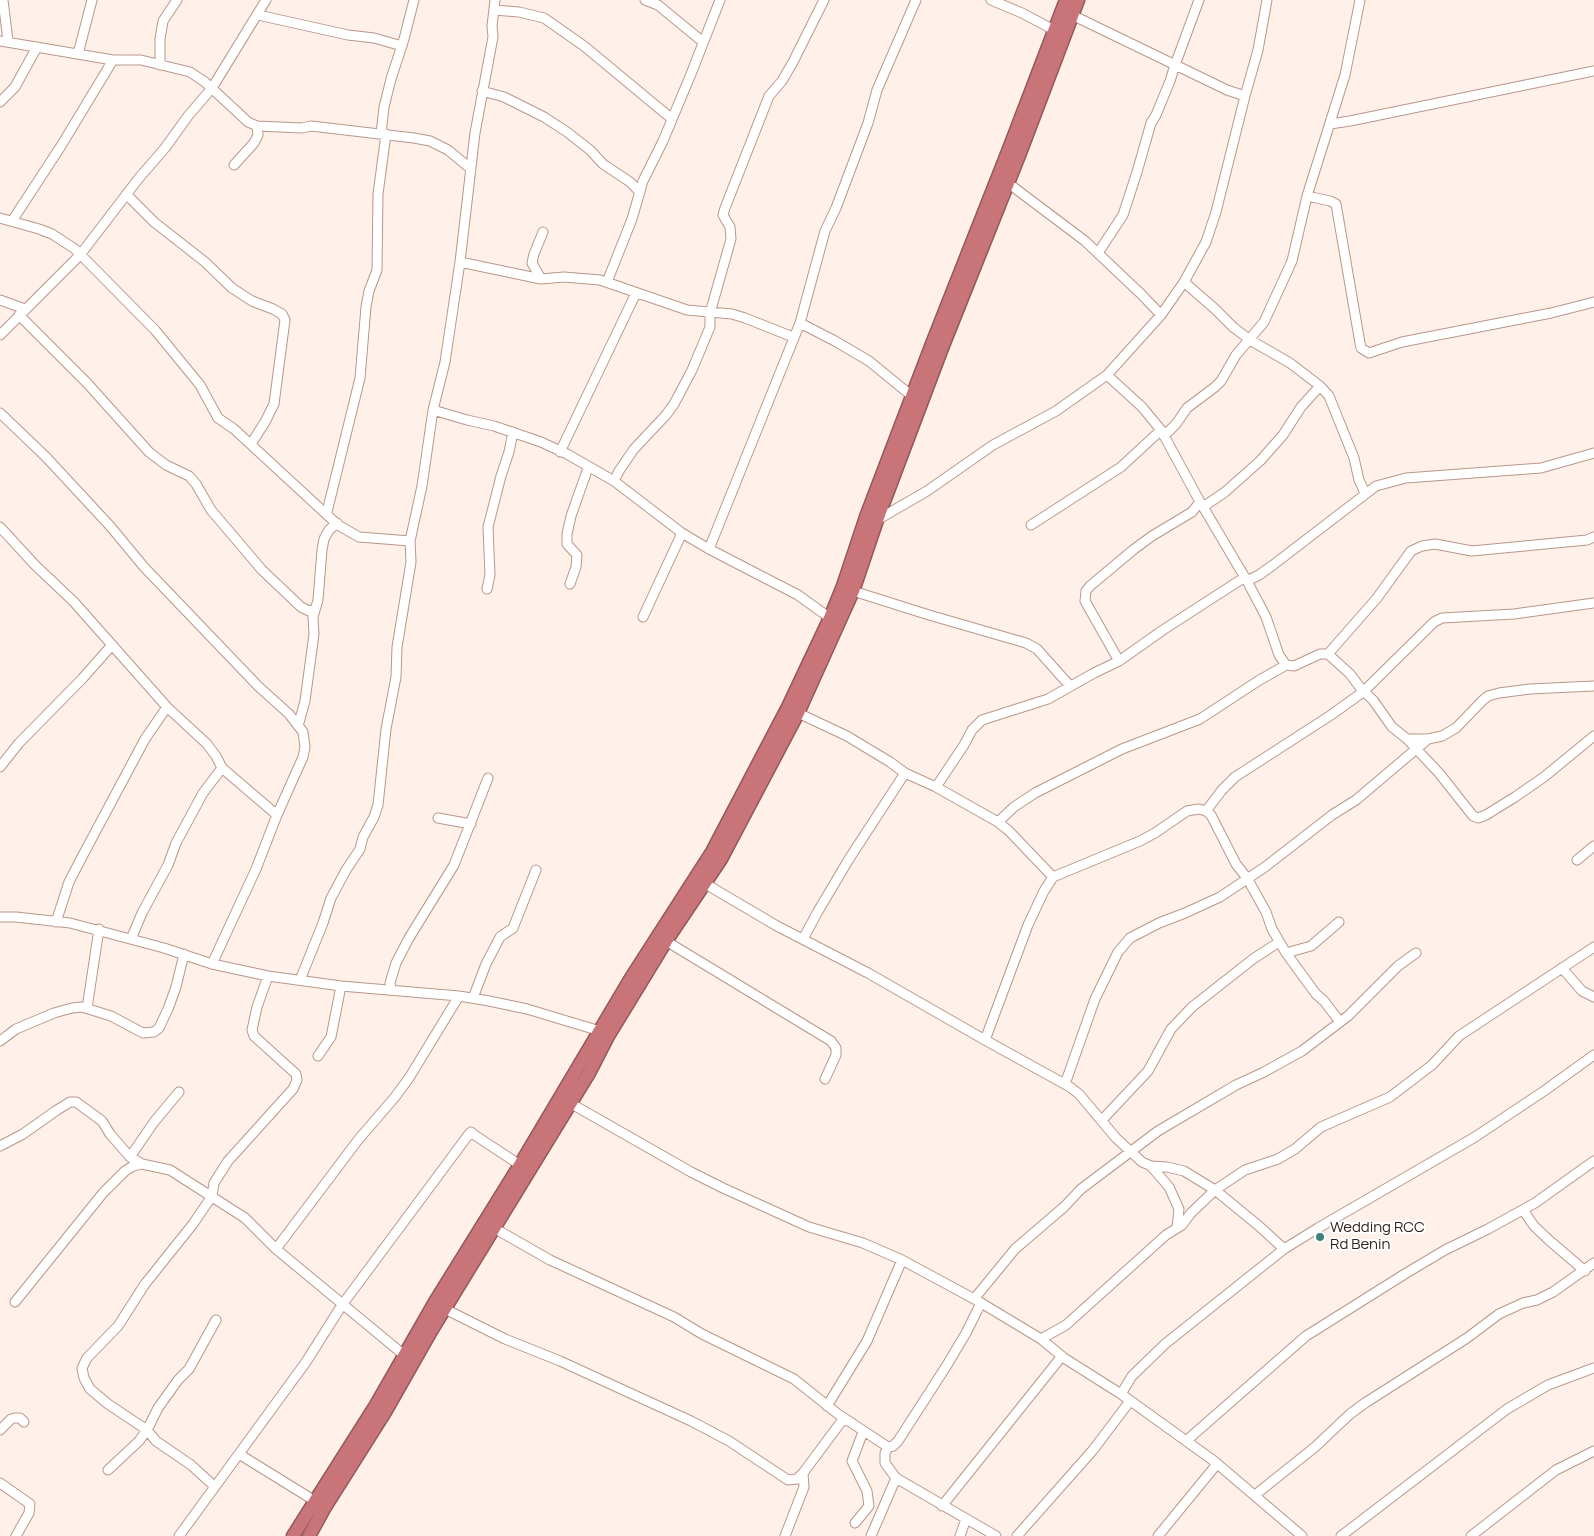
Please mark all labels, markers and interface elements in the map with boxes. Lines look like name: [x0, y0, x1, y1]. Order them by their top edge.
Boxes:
place label: Wedding RCC Rd Benin: [1330, 1219, 1425, 1254]
marker: Wedding RCC Rd Benin: [1314, 1231, 1326, 1243]

